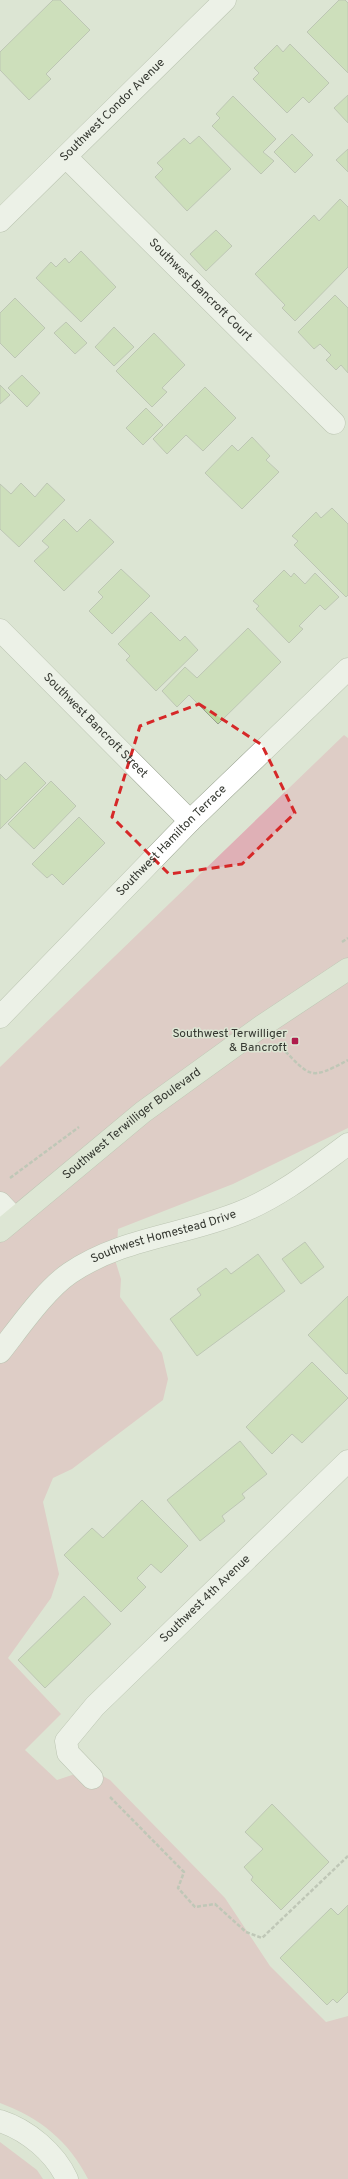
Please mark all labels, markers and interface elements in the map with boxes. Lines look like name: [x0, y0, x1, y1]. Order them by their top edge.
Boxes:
street label: Southwest Condor Avenue: [57, 55, 169, 165]
street label: Southwest Bancroft Court: [145, 235, 255, 345]
street label: Southwest Bancroft Street: [39, 670, 151, 782]
street label: Southwest Hamilton Terrace: [113, 782, 230, 900]
place label: Southwest Terwilliger & Bancroft: [172, 1026, 287, 1056]
marker: Southwest Terwilliger & Bancroft: [290, 1036, 300, 1046]
street label: Southwest Terwilliger Boulevard: [59, 1065, 204, 1183]
street label: Southwest Homestead Drive: [88, 1207, 239, 1267]
street label: Southwest 4th Avenue: [157, 1552, 254, 1647]

